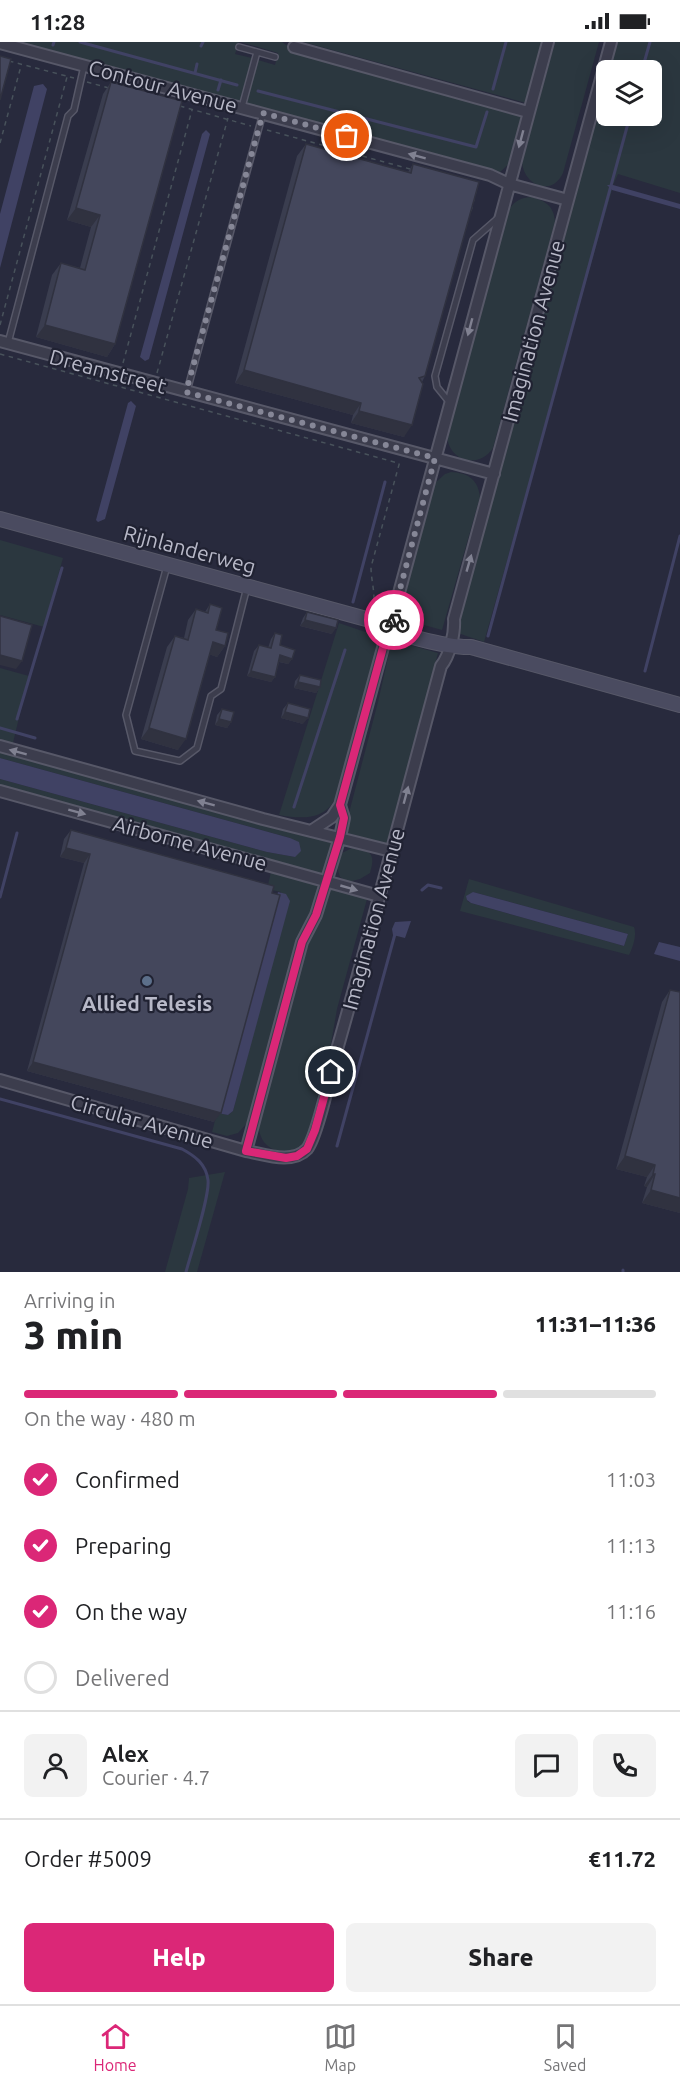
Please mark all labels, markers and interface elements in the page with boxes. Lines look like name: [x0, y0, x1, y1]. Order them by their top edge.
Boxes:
text: 11:28: [30, 9, 85, 34]
street label: Contour Avenue: [86, 55, 240, 117]
map controls: [596, 60, 662, 126]
button: layers: [596, 60, 662, 126]
pin: [321, 110, 372, 161]
icon: bag: [330, 119, 363, 152]
one-way arrow: [516, 130, 525, 148]
one-way arrow: [408, 151, 426, 160]
street label: Imagination Avenue: [497, 237, 569, 425]
one-way arrow: [465, 318, 474, 336]
street label: Dreamstreet: [47, 344, 169, 398]
street label: Rijnlanderweg: [121, 520, 259, 578]
one-way arrow: [465, 553, 475, 572]
courier: [364, 590, 424, 650]
icon: bike: [378, 604, 411, 637]
one-way arrow: [9, 746, 28, 756]
one-way arrow: [402, 786, 411, 804]
one-way arrow: [197, 798, 216, 808]
one-way arrow: [68, 808, 86, 817]
street label: Airborne Avenue: [110, 811, 270, 875]
street label: Imagination Avenue: [337, 825, 409, 1013]
one-way arrow: [340, 884, 358, 893]
marker: Allied Telesis: [140, 974, 154, 988]
place label: Allied Telesis: [82, 991, 212, 1015]
pin: [305, 1046, 356, 1097]
icon: home: [314, 1055, 347, 1088]
street label: Circular Avenue: [68, 1089, 216, 1153]
text: Arriving in: [24, 1289, 115, 1312]
text: 11:31–11:36: [535, 1311, 656, 1336]
text: 3 min: [24, 1313, 123, 1356]
text: On the way · 480 m: [24, 1407, 196, 1430]
icon: check: [24, 1463, 57, 1496]
text: Confirmed: [75, 1467, 180, 1492]
text: 11:03: [606, 1468, 656, 1491]
icon: check: [24, 1529, 57, 1562]
text: Preparing: [75, 1533, 172, 1558]
text: 11:13: [606, 1534, 656, 1557]
icon: check: [24, 1595, 57, 1628]
text: On the way: [75, 1599, 187, 1624]
text: 11:16: [606, 1600, 656, 1623]
text: Delivered: [75, 1665, 170, 1690]
button: person: [24, 1734, 87, 1797]
button: chat: [515, 1734, 578, 1797]
button: phone: [593, 1734, 656, 1797]
text: Alex: [102, 1741, 149, 1766]
text: Courier · 4.7: [102, 1766, 210, 1789]
text: Order #5009: [24, 1846, 152, 1871]
text: €11.72: [589, 1846, 656, 1871]
button: Help: [24, 1923, 334, 1992]
button: Share: [346, 1923, 656, 1992]
tab: Home: [94, 2020, 137, 2074]
tab: Map: [324, 2020, 357, 2074]
tab: Saved: [544, 2020, 586, 2074]

